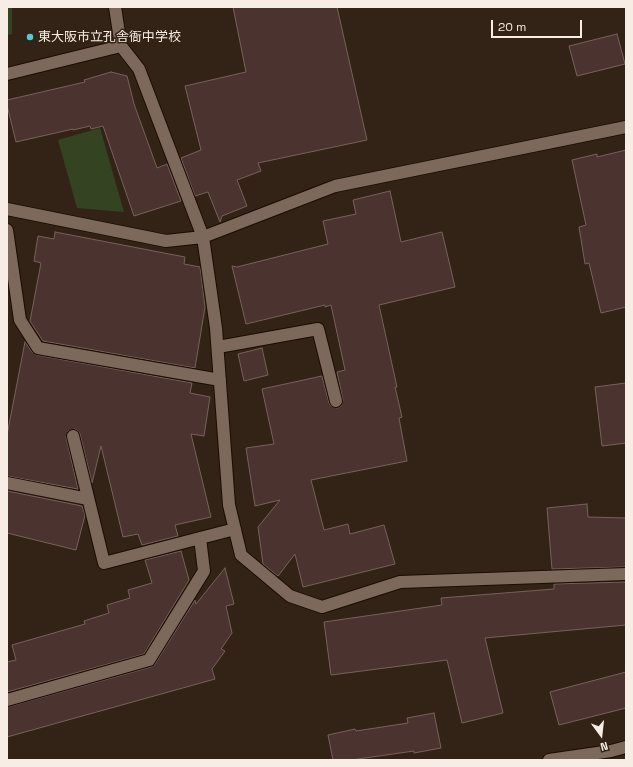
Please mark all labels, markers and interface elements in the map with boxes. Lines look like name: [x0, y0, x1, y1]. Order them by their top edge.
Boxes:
scale bar: [493, 12, 584, 38]
text: 20 m: [498, 19, 526, 35]
place label: 東大阪市立孔舎衙中学校: [38, 29, 181, 45]
marker: 東大阪市立孔舎衙中学校: [25, 32, 35, 42]
north arrow: [581, 715, 621, 755]
text: N: [599, 739, 609, 754]

